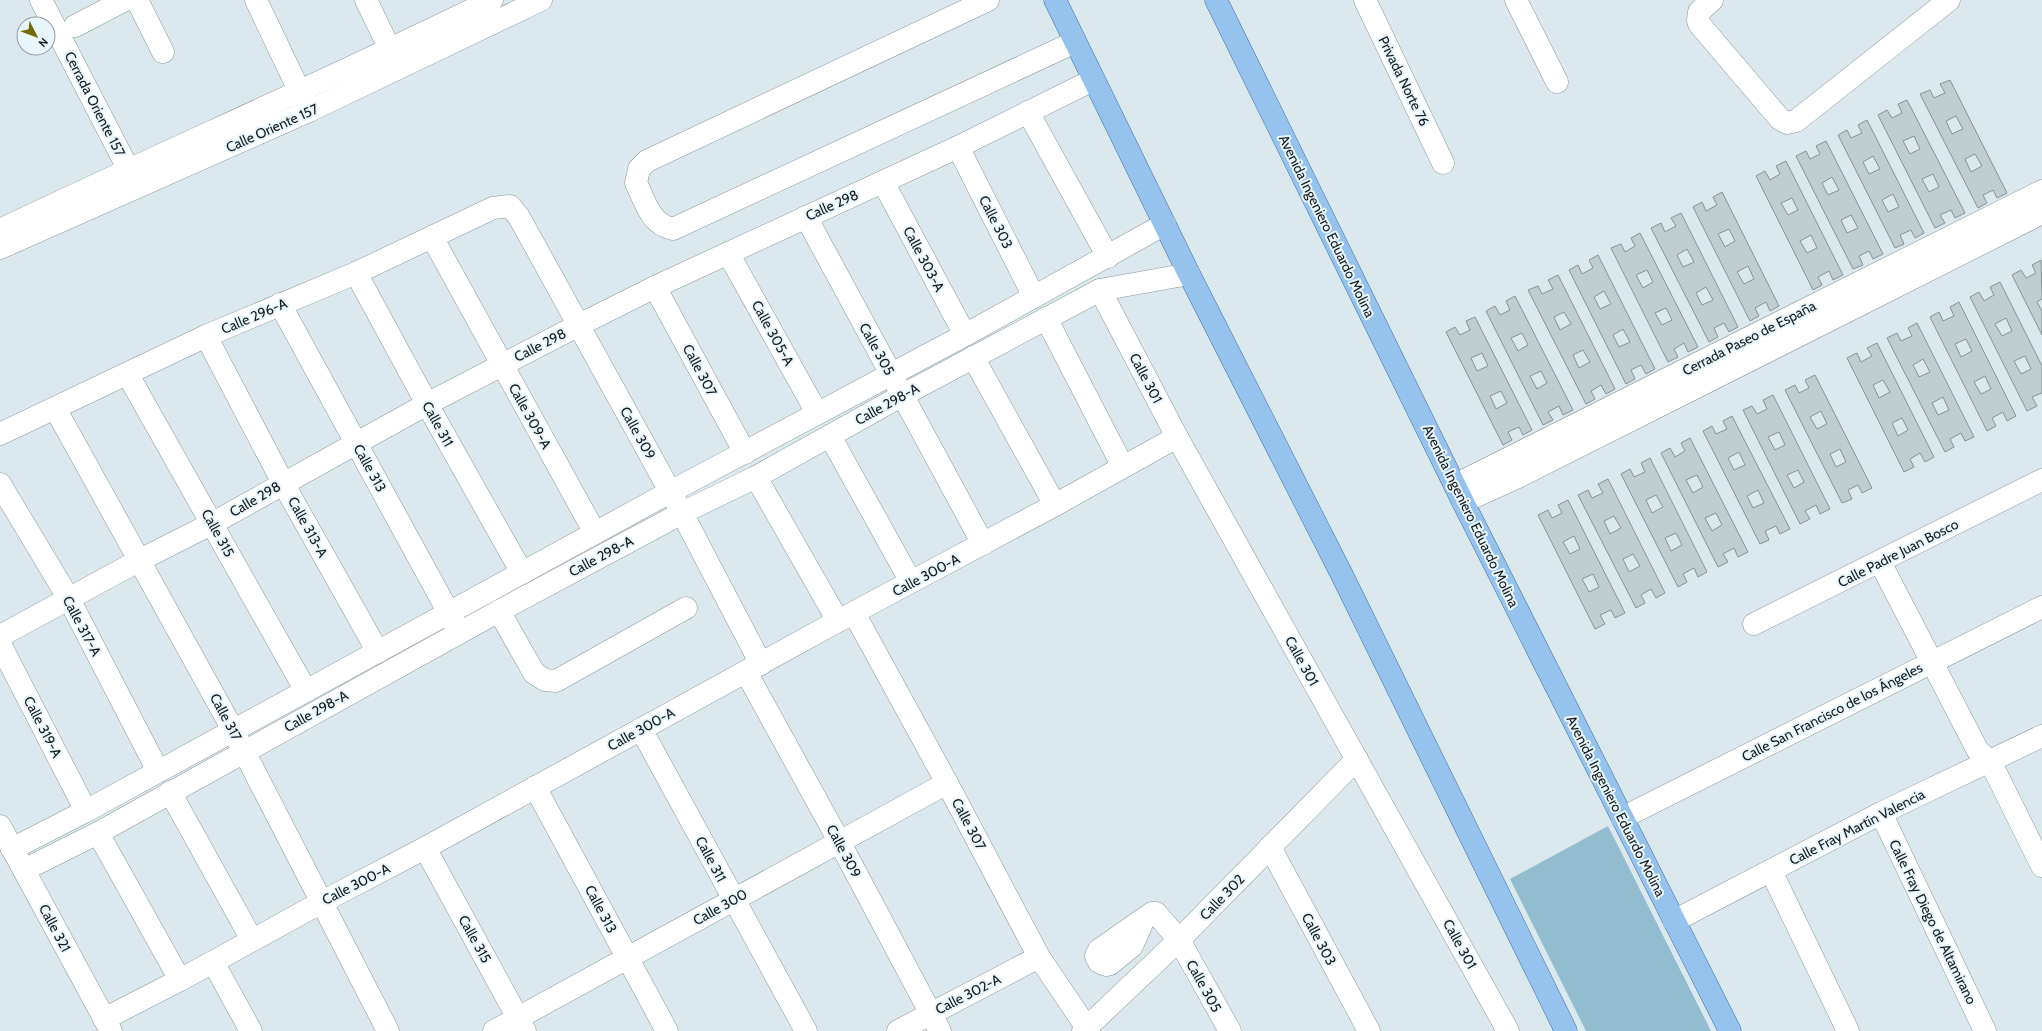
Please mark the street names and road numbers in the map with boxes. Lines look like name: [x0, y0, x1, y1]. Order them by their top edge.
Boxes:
street label: Privada Norte 76: [1374, 33, 1434, 129]
street label: Cerrada Oriente 157: [61, 48, 129, 160]
street label: Calle Oriente 157: [223, 100, 321, 156]
street label: Avenida Ingeniero Eduardo Molina: [1275, 132, 1379, 320]
street label: Calle 298: [803, 185, 861, 225]
street label: Calle 303: [975, 192, 1017, 252]
street label: Calle 303-A: [899, 223, 949, 295]
street label: Calle 296-A: [218, 294, 290, 338]
street label: Cerrada Paseo de España: [1679, 296, 1819, 380]
street label: Calle 305-A: [748, 297, 798, 369]
street label: Calle 305: [855, 320, 899, 378]
street label: Calle 298: [511, 324, 569, 366]
street label: Calle 307: [679, 341, 721, 399]
street label: Calle 301: [1125, 350, 1167, 406]
street label: Calle 298-A: [852, 379, 923, 429]
street label: Calle 309-A: [505, 380, 556, 452]
street label: Calle 311: [418, 398, 458, 450]
street label: Calle 309: [616, 403, 660, 463]
street label: Avenida Ingeniero Eduardo Molina: [1419, 422, 1523, 610]
street label: Calle 313: [350, 441, 390, 495]
street label: Calle 298: [226, 477, 284, 521]
street label: Calle 313-A: [284, 494, 332, 561]
street label: Calle 315: [198, 506, 238, 560]
street label: Calle Padre Juan Bosco: [1835, 515, 1962, 591]
street label: Calle 298-A: [566, 531, 637, 581]
street label: Calle 300-A: [889, 550, 963, 600]
street label: Calle 317-A: [59, 593, 106, 660]
street label: Calle 301: [1281, 633, 1323, 689]
street label: Calle San Francisco de los Ángeles: [1739, 658, 1926, 766]
street label: Calle 298-A: [281, 686, 352, 736]
street label: Calle 317: [206, 690, 246, 744]
street label: Calle 319-A: [20, 693, 66, 761]
street label: Calle 300-A: [604, 703, 678, 755]
street label: Avenida Ingeniero Eduardo Molina: [1562, 712, 1670, 900]
street label: Calle Fray Martín Valencia: [1786, 785, 1928, 869]
street label: Calle 307: [948, 795, 990, 853]
street label: Calle 309: [823, 821, 865, 881]
street label: Calle 311: [692, 833, 730, 885]
street label: Calle Fray Diego de Altamirano: [1885, 837, 1981, 1008]
street label: Calle 300-A: [319, 859, 393, 909]
street label: Calle 302: [1196, 870, 1248, 924]
street label: Calle 313: [581, 882, 621, 936]
street label: Calle 300: [690, 885, 750, 929]
street label: Calle 321: [35, 901, 75, 955]
street label: Calle 303: [1298, 910, 1340, 968]
street label: Calle 315: [455, 912, 495, 966]
street label: Calle 301: [1439, 916, 1481, 972]
street label: Calle 305: [1182, 957, 1226, 1015]
street label: Calle 302-A: [932, 970, 1004, 1018]

